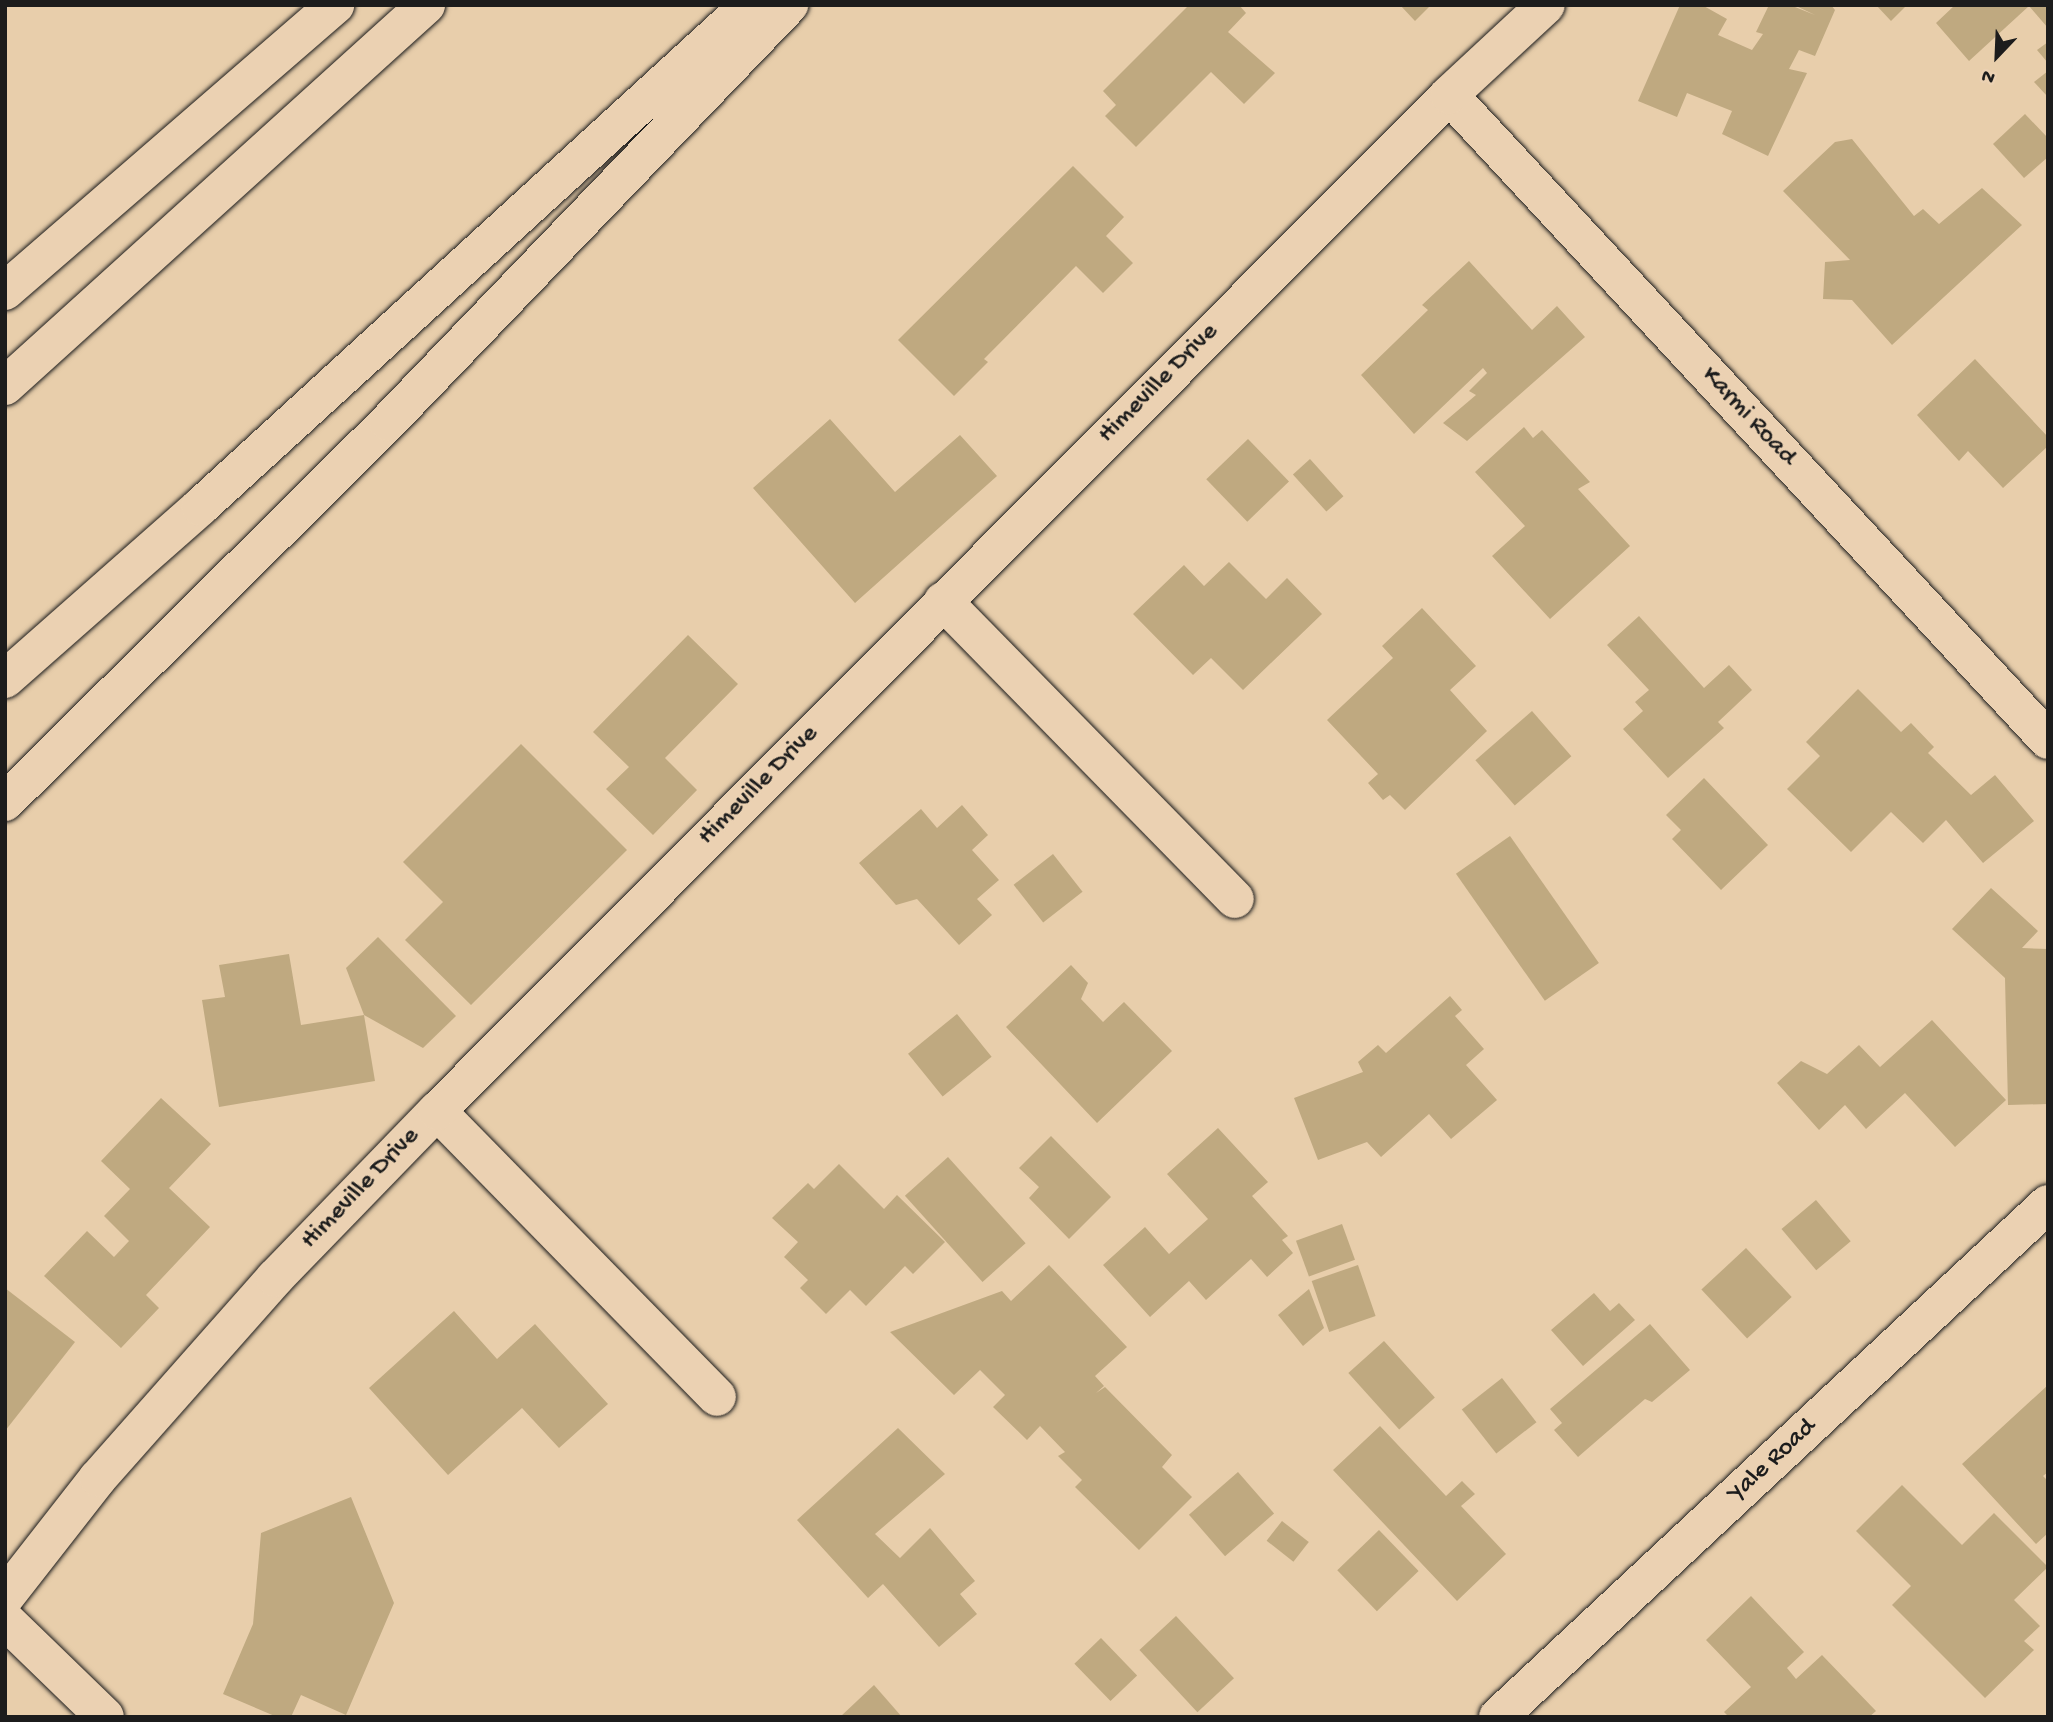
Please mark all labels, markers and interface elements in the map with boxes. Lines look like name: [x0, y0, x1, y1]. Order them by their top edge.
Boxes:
north arrow: [1962, 21, 2032, 91]
text: N: [1978, 63, 1999, 89]
street label: Himeville Drive: [1092, 317, 1226, 451]
street label: Karmi Road: [1694, 361, 1802, 473]
street label: Himeville Drive: [692, 719, 826, 853]
street label: Himeville Drive: [295, 1122, 427, 1256]
street label: Yale Road: [1723, 1413, 1823, 1509]

